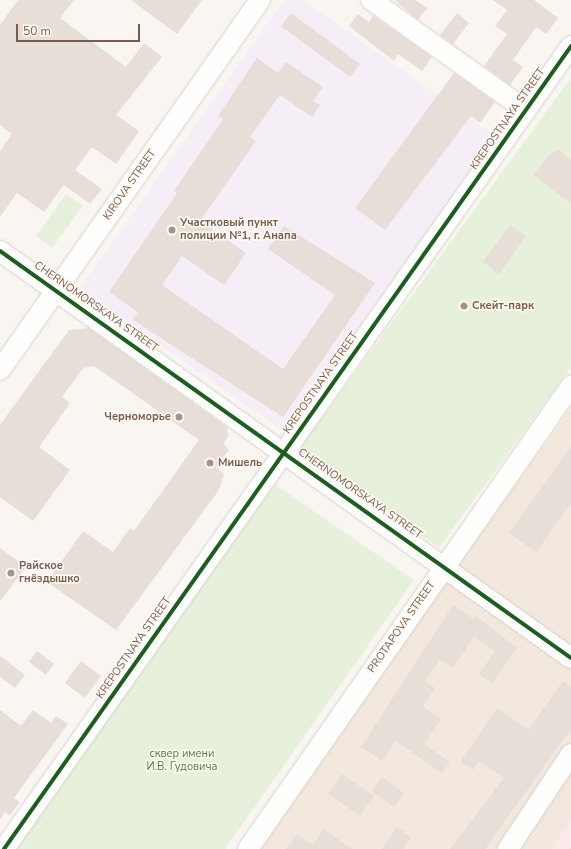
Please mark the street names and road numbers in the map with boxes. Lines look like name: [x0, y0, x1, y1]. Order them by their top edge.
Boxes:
street label: KREPOSTNAYA STREET: [468, 66, 548, 172]
street label: KIROVA STREET: [101, 147, 159, 223]
street label: CHERNOMORSKAYA STREET: [31, 259, 161, 355]
street label: KREPOSTNAYA STREET: [281, 330, 361, 436]
street label: CHERNOMORSKAYA STREET: [295, 446, 425, 542]
street label: PROTAPOVA STREET: [365, 579, 439, 675]
street label: KREPOSTNAYA STREET: [94, 595, 174, 701]

